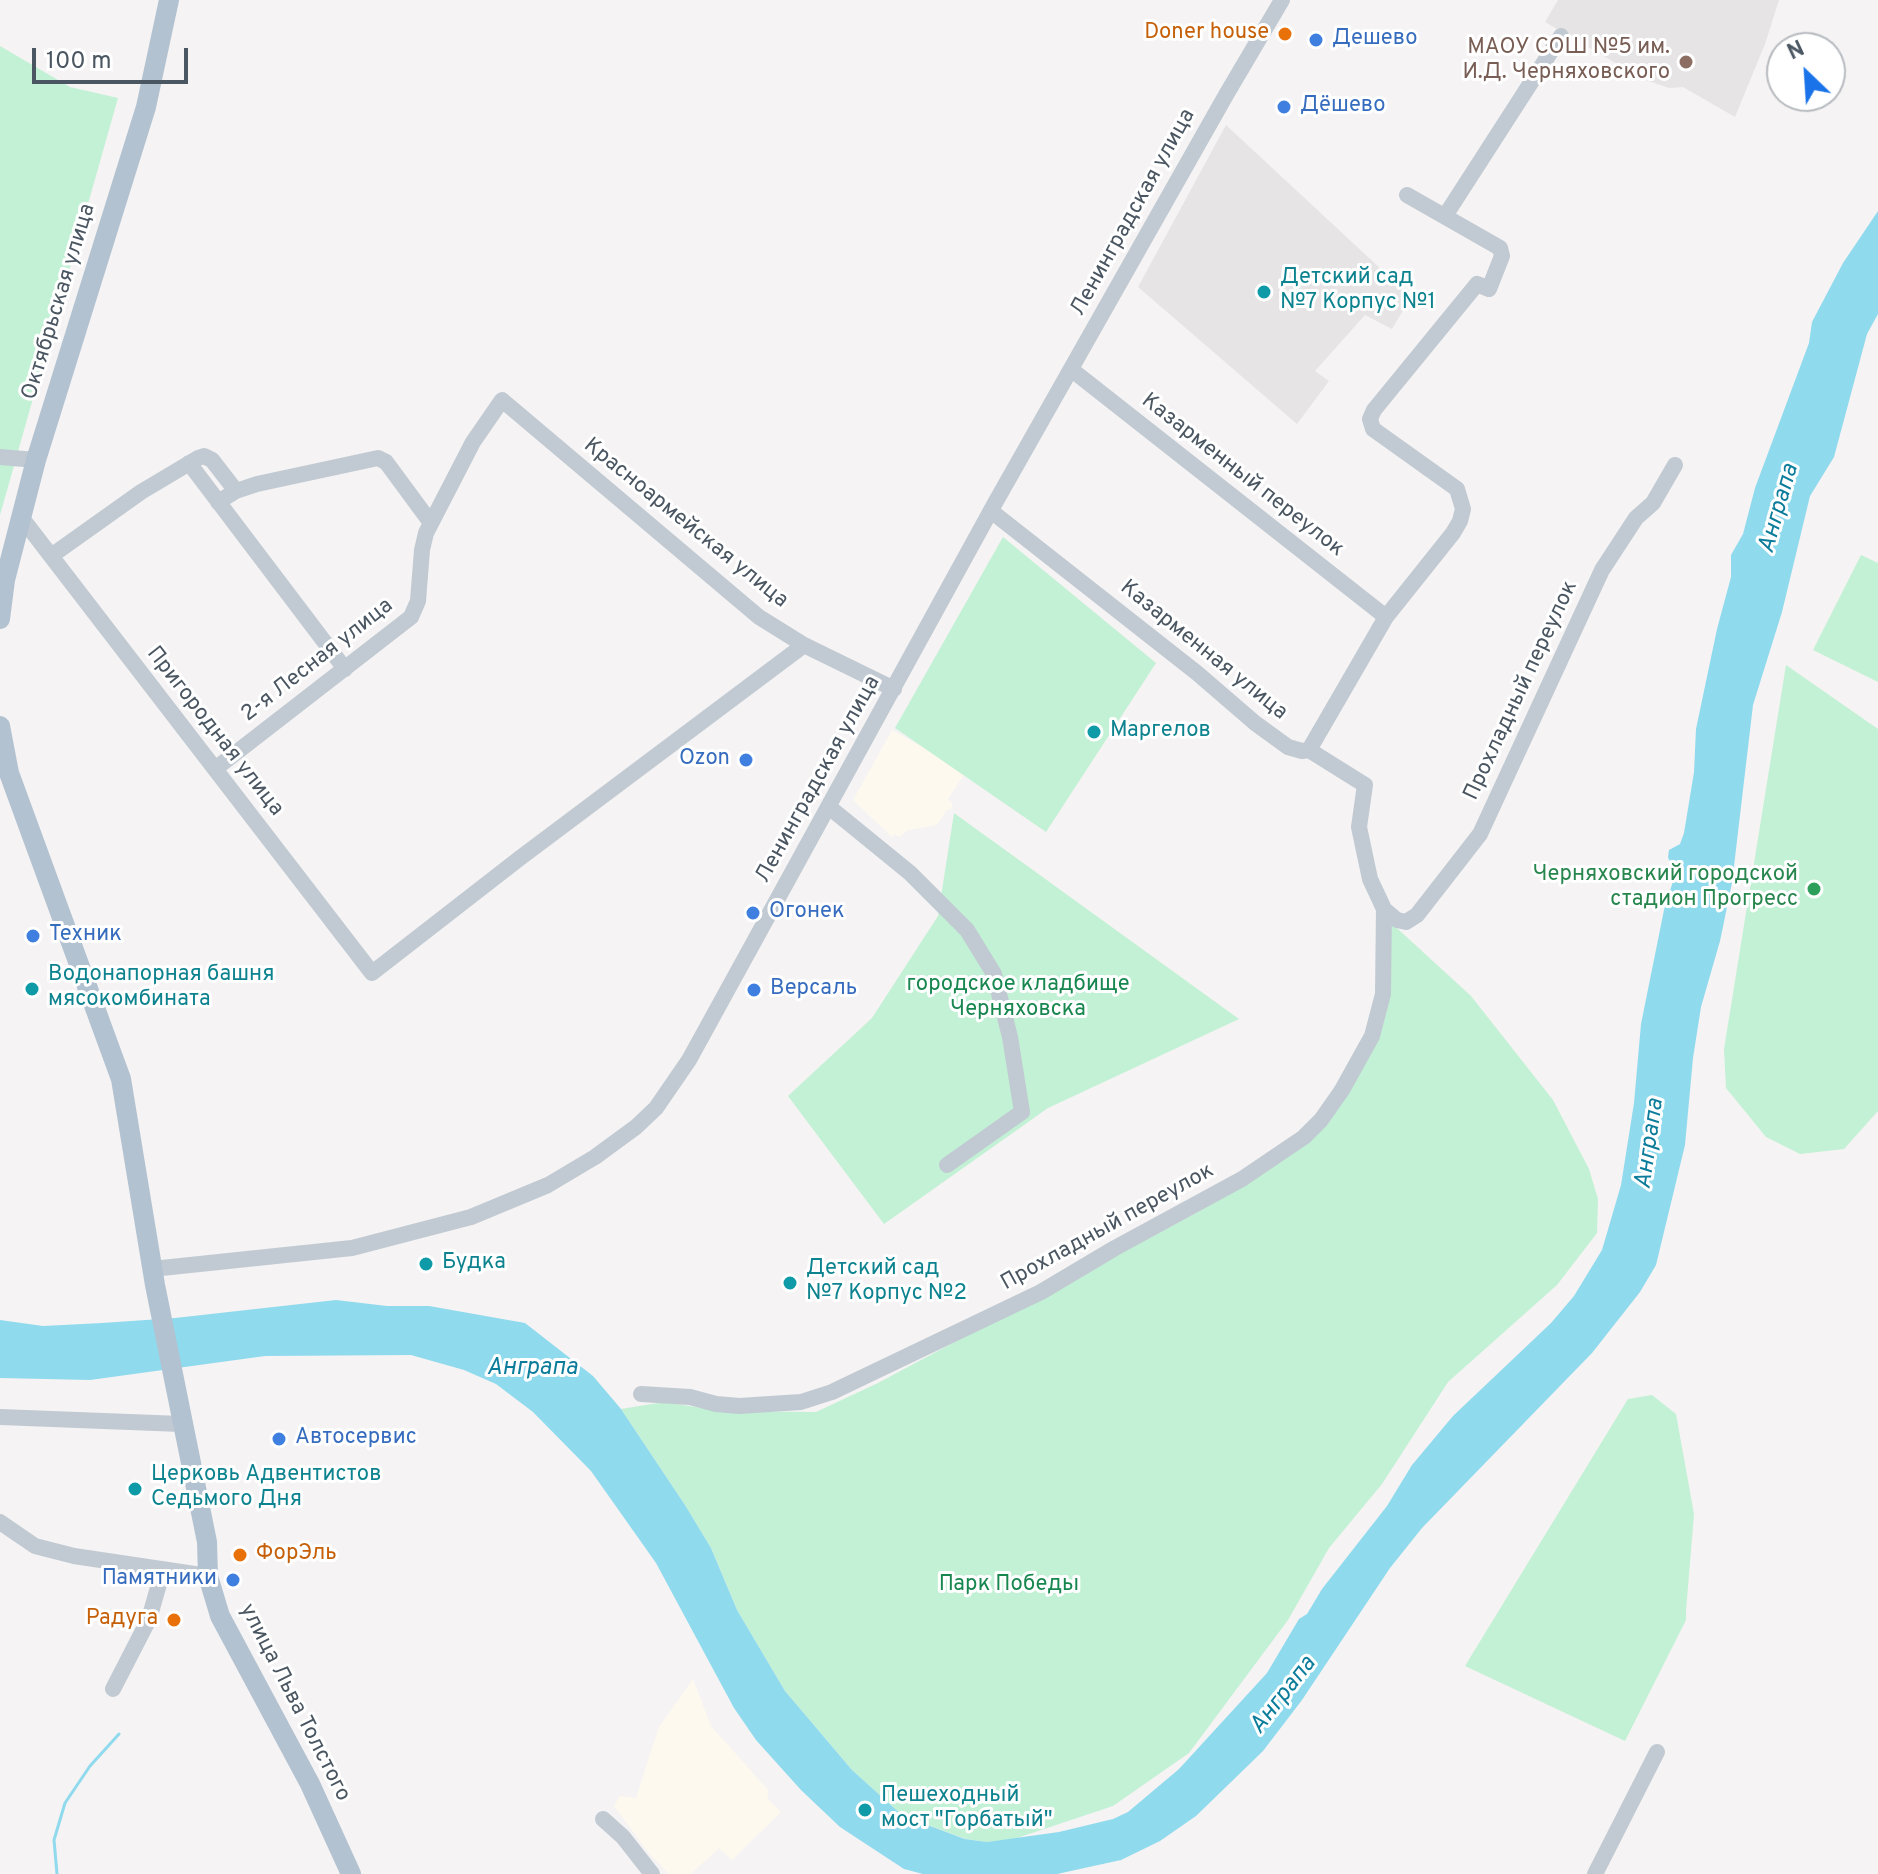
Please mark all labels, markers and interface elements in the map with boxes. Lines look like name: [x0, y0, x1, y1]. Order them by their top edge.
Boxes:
place label: Doner house: [1144, 21, 1269, 47]
marker: Doner house: [1276, 25, 1294, 43]
place label: Дешево: [1332, 27, 1417, 53]
marker: Дешево: [1307, 31, 1325, 49]
scale bar: [36, 32, 192, 82]
north arrow: [1766, 32, 1846, 112]
place label: МАОУ СОШ №5 им. И.Д. Черняховского: [1462, 36, 1670, 88]
text: N: [1784, 36, 1809, 67]
text: 100 m: [46, 47, 112, 77]
marker: МАОУ СОШ №5 им. И.Д. Черняховского: [1677, 53, 1695, 71]
place label: Дёшево: [1300, 94, 1385, 120]
marker: Дёшево: [1275, 98, 1293, 116]
street label: Ленинградская улица: [1066, 105, 1202, 321]
street label: Октябрьская улица: [18, 201, 102, 403]
place label: Детский сад №7 Корпус №1: [1280, 266, 1436, 318]
marker: Детский сад №7 Корпус №1: [1255, 283, 1273, 301]
street label: Казарменный переулок: [1135, 389, 1349, 563]
street label: Красноармейская улица: [577, 433, 793, 615]
water label: Анграпа: [1754, 461, 1806, 557]
street label: Казарменная улица: [1114, 575, 1292, 727]
street label: Прохладный переулок: [1459, 577, 1585, 805]
street label: 2-я Лесная улица: [237, 594, 399, 728]
street label: Пригородная улица: [140, 642, 288, 822]
street label: Ленинградская улица: [751, 672, 887, 888]
place label: Маргелов: [1110, 719, 1211, 745]
marker: Маргелов: [1085, 723, 1103, 741]
place label: Ozon: [679, 747, 730, 773]
marker: Ozon: [737, 751, 755, 769]
place label: Черняховский городской стадион Прогресс: [1532, 863, 1798, 914]
marker: Черняховский городской стадион Прогресс: [1805, 880, 1823, 898]
place label: Огонек: [769, 900, 845, 926]
marker: Огонек: [744, 904, 762, 922]
place label: Техник: [49, 923, 122, 949]
marker: Техник: [24, 927, 42, 945]
place label: Водонапорная башня мясокомбината: [48, 963, 274, 1014]
park label: городское кладбище Черняховска: [906, 973, 1130, 1024]
place label: Версаль: [770, 977, 857, 1003]
marker: Водонапорная башня мясокомбината: [23, 980, 41, 998]
marker: Версаль: [745, 981, 763, 999]
water label: Анграпа: [1630, 1097, 1672, 1191]
street label: Прохладный переулок: [997, 1158, 1219, 1298]
place label: Будка: [442, 1251, 506, 1277]
marker: Будка: [417, 1255, 435, 1273]
place label: Детский сад №7 Корпус №2: [806, 1257, 967, 1308]
marker: Детский сад №7 Корпус №2: [781, 1274, 799, 1292]
water label: Анграпа: [486, 1355, 578, 1383]
place label: Автосервис: [295, 1426, 417, 1452]
marker: Автосервис: [270, 1430, 288, 1448]
place label: Церковь Адвентистов Седьмого Дня: [151, 1463, 381, 1514]
marker: Церковь Адвентистов Седьмого Дня: [126, 1480, 144, 1498]
place label: ФорЭль: [256, 1542, 337, 1568]
marker: ФорЭль: [231, 1546, 249, 1564]
place label: Памятники: [102, 1567, 217, 1593]
marker: Памятники: [224, 1571, 242, 1589]
park label: Парк Победы: [939, 1573, 1079, 1599]
street label: улица Льва Толстого: [233, 1600, 355, 1806]
place label: Радуга: [86, 1607, 158, 1633]
marker: Радуга: [165, 1611, 183, 1629]
water label: Анграпа: [1245, 1651, 1323, 1741]
place label: Пешеходный мост "Горбатый": [881, 1784, 1053, 1836]
marker: Пешеходный мост "Горбатый": [856, 1801, 874, 1819]

